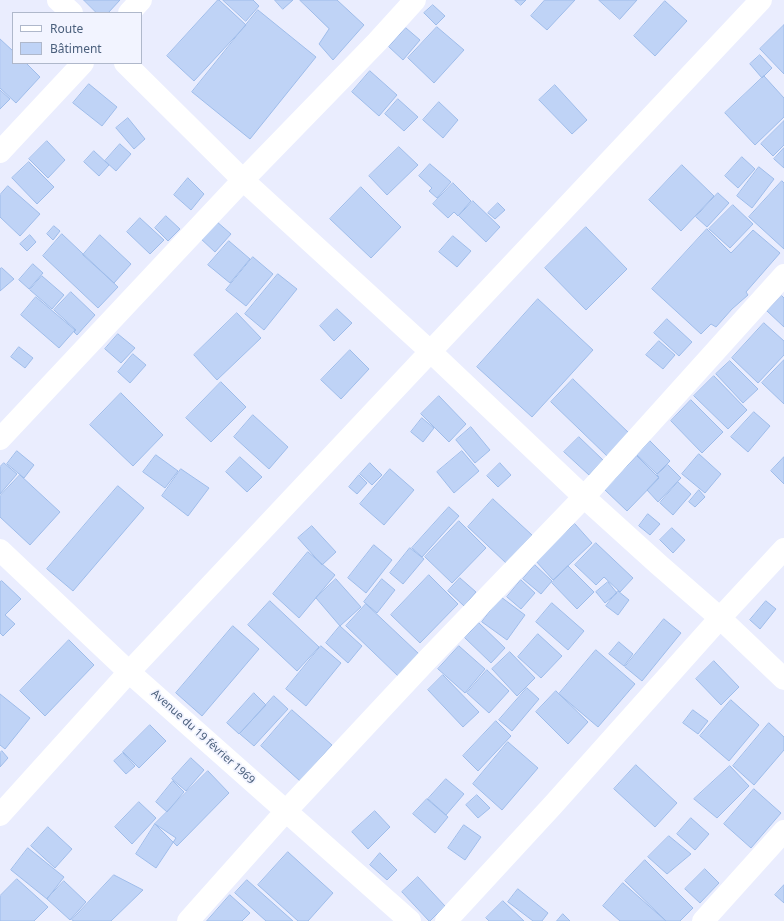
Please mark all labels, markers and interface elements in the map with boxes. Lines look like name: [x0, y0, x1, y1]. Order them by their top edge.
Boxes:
legend: [12, 12, 142, 64]
text: Route: [50, 20, 83, 37]
text: Bâtiment: [50, 40, 102, 57]
street label: Avenue du 19 février 1969: [148, 687, 258, 787]

